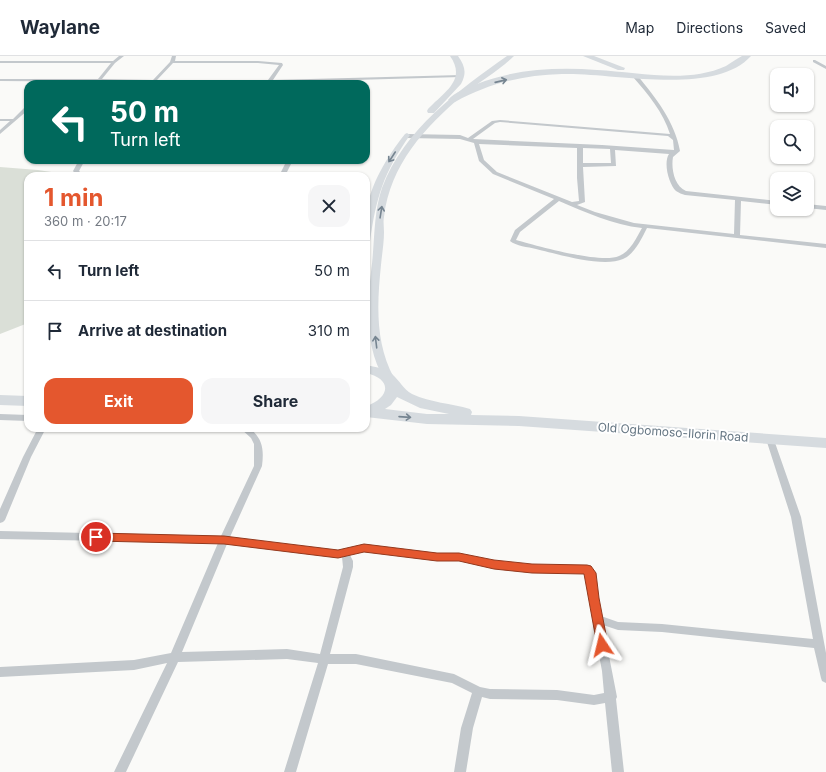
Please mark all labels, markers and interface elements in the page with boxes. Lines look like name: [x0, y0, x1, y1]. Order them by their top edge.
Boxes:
text: Waylane: [20, 16, 100, 39]
text: Map: [625, 19, 654, 36]
text: Directions: [676, 19, 743, 36]
text: Saved: [765, 19, 806, 36]
map controls: [770, 68, 814, 216]
button: sound: [770, 68, 814, 112]
one-way arrow: [494, 76, 507, 84]
text: 50 m: [110, 95, 179, 129]
icon: left: [44, 96, 96, 148]
button: search: [770, 120, 814, 164]
text: Turn left: [110, 129, 180, 150]
one-way arrow: [388, 151, 396, 162]
button: layers: [770, 172, 814, 216]
text: 1 min: [44, 183, 103, 212]
button: close: [308, 185, 350, 227]
one-way arrow: [377, 206, 385, 219]
text: 360 m · 20:17: [44, 213, 127, 229]
icon: left: [44, 260, 66, 282]
text: Turn left: [78, 261, 139, 280]
text: 50 m: [314, 261, 350, 280]
icon: arrive: [44, 320, 66, 342]
text: Arrive at destination: [78, 321, 227, 340]
text: 310 m: [308, 321, 350, 340]
one-way arrow: [373, 336, 380, 349]
button: Exit: [44, 378, 193, 424]
button: Share: [201, 378, 350, 424]
one-way arrow: [398, 413, 411, 420]
street label: Old Ogbomoso-Ilorin Road: [597, 419, 749, 445]
pin: [79, 520, 113, 554]
icon: arrive: [85, 526, 107, 548]
position arrow: [581, 624, 623, 666]

